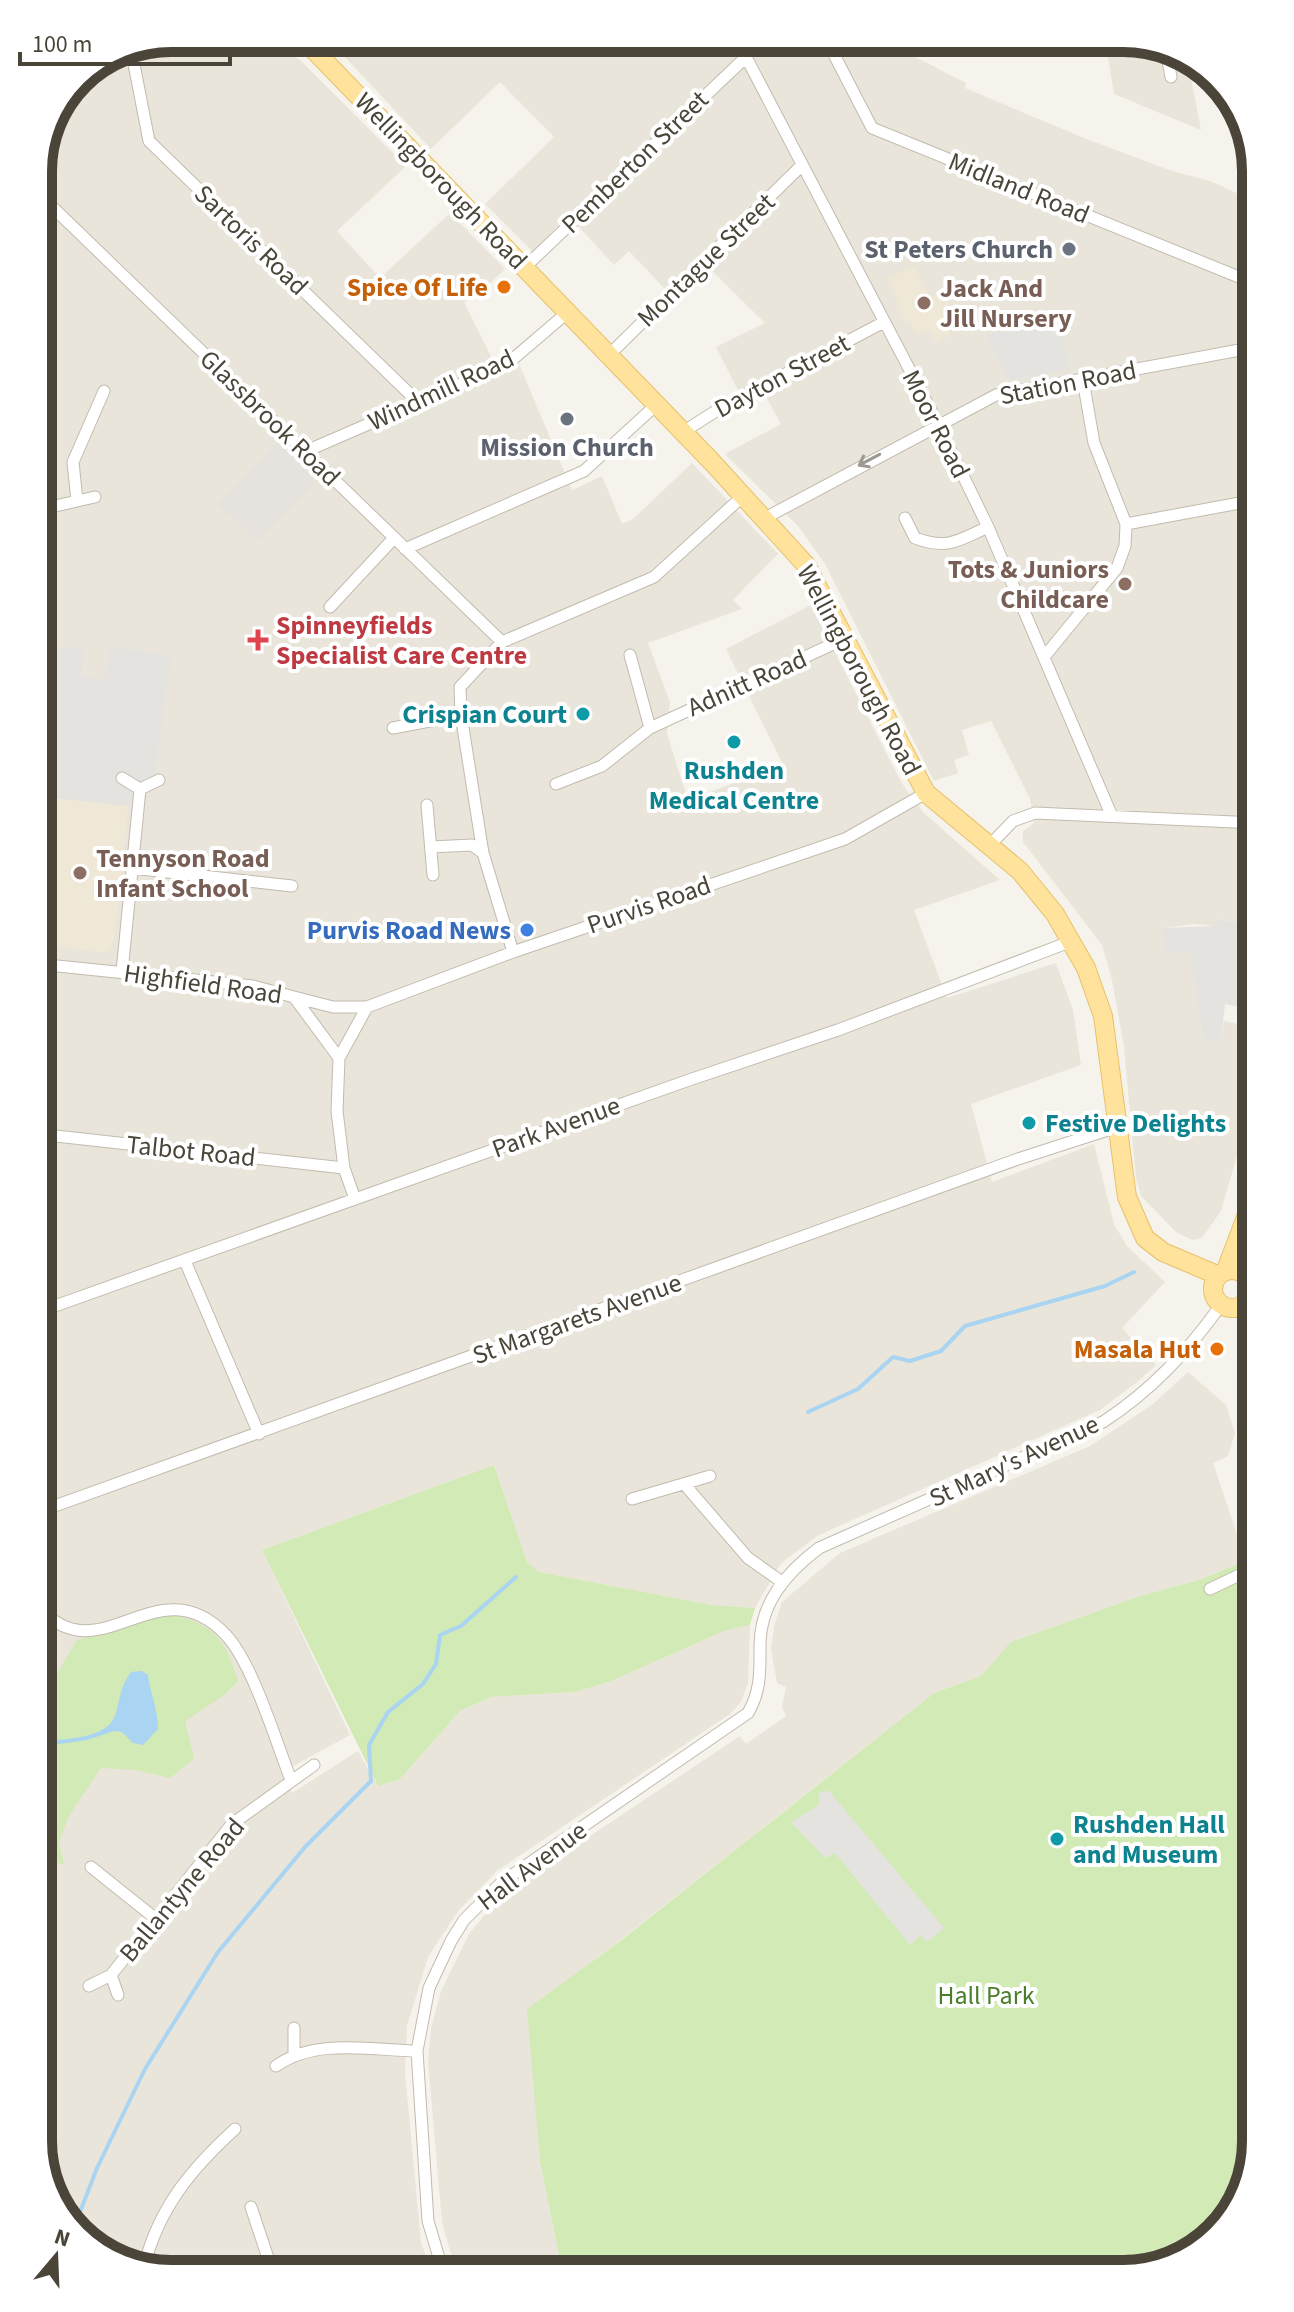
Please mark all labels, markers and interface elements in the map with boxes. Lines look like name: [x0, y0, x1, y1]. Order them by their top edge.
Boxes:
scale bar: [20, 16, 230, 66]
text: 100 m: [32, 27, 92, 62]
street label: Pemberton Street: [553, 82, 717, 242]
street label: Wellingborough Road: [346, 84, 536, 278]
street label: Midland Road: [943, 143, 1095, 233]
street label: Sartoris Road: [186, 176, 316, 304]
street label: Montague Street: [629, 184, 783, 335]
place label: St Peters Church: [864, 231, 1053, 268]
marker: St Peters Church: [1060, 240, 1078, 258]
place label: Spice Of Life: [347, 269, 488, 306]
place label: Jack And Jill Nursery: [940, 270, 1072, 337]
marker: Spice Of Life: [495, 278, 513, 296]
marker: Jack And Jill Nursery: [915, 294, 933, 312]
street label: Dayton Street: [708, 325, 856, 427]
street label: Windmill Road: [362, 340, 520, 440]
street label: Glassbrook Road: [191, 341, 349, 495]
street label: Station Road: [996, 352, 1140, 414]
street label: Moor Road: [893, 363, 979, 485]
marker: Mission Church: [558, 410, 576, 428]
place label: Mission Church: [480, 429, 654, 466]
one-way arrow: [858, 453, 882, 469]
place label: Tots & Juniors Childcare: [948, 551, 1109, 618]
street label: Wellingborough Road: [788, 558, 930, 782]
marker: Tots & Juniors Childcare: [1116, 575, 1134, 593]
place label: Spinneyfields Specialist Care Centre: [276, 607, 527, 674]
marker: Spinneyfields Specialist Care Centre: [247, 629, 269, 651]
street label: Adnitt Road: [681, 640, 813, 726]
place label: Crispian Court: [402, 696, 567, 733]
marker: Crispian Court: [574, 705, 592, 723]
marker: Rushden Medical Centre: [725, 733, 743, 751]
place label: Rushden Medical Centre: [649, 752, 819, 819]
place label: Tennyson Road Infant School: [96, 840, 270, 907]
marker: Tennyson Road Infant School: [71, 864, 89, 882]
street label: Purvis Road: [582, 867, 716, 943]
place label: Purvis Road News: [307, 912, 511, 949]
marker: Purvis Road News: [518, 921, 536, 939]
street label: Highfield Road: [121, 955, 285, 1013]
street label: Park Avenue: [487, 1087, 625, 1167]
place label: Festive Delights: [1045, 1105, 1226, 1142]
marker: Festive Delights: [1020, 1114, 1038, 1132]
street label: Talbot Road: [125, 1126, 257, 1176]
street label: St Margarets Avenue: [467, 1264, 687, 1374]
place label: Masala Hut: [1074, 1331, 1201, 1368]
marker: Masala Hut: [1208, 1340, 1226, 1358]
street label: St Mary's Avenue: [923, 1406, 1105, 1516]
place label: Rushden Hall and Museum: [1073, 1806, 1225, 1873]
street label: Ballantyne Road: [111, 1810, 253, 1970]
street label: Hall Avenue: [469, 1813, 595, 1919]
marker: Rushden Hall and Museum: [1048, 1830, 1066, 1848]
park label: Hall Park: [937, 1977, 1035, 2014]
north arrow: [16, 2216, 96, 2296]
text: N: [50, 2221, 74, 2256]

